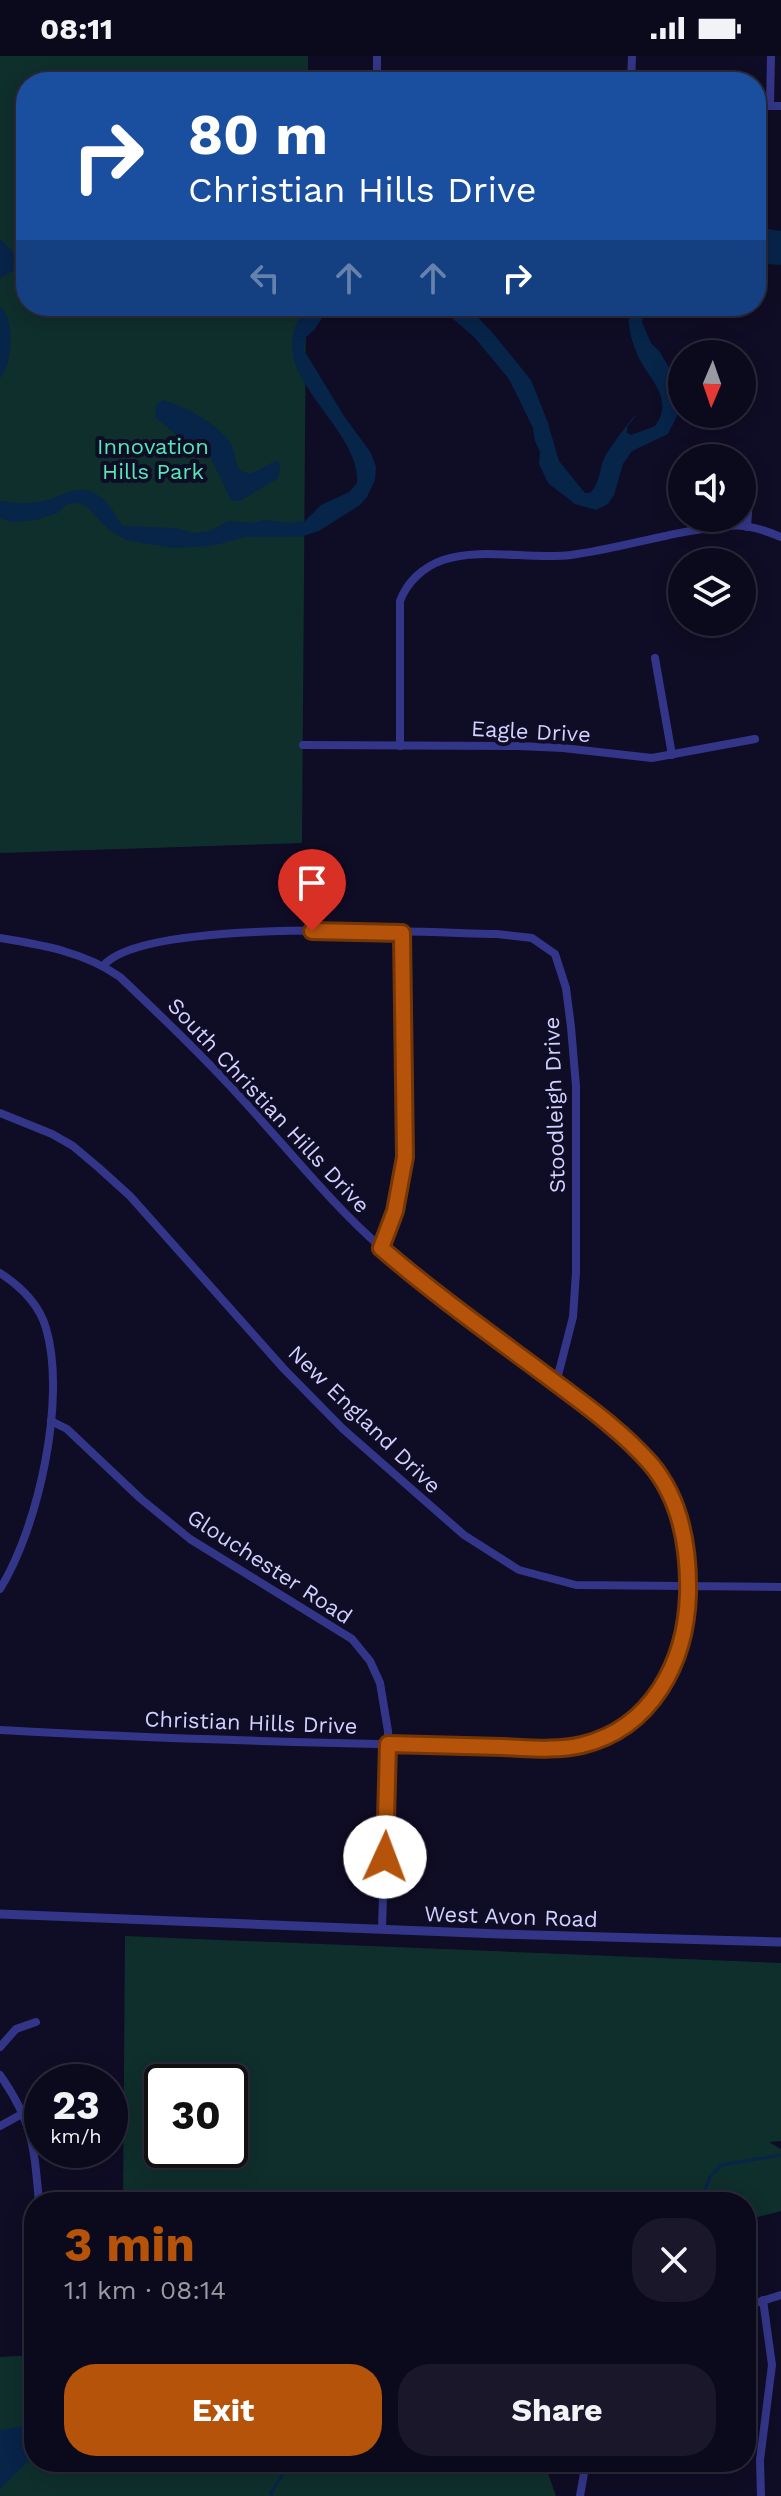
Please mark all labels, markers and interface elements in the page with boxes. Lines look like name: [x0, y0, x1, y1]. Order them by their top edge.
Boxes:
text: 08:11: [40, 11, 113, 46]
text: 80 m: [188, 102, 328, 168]
icon: right: [56, 104, 160, 208]
text: Christian Hills Drive: [188, 169, 537, 211]
icon: left: [243, 256, 287, 300]
icon: ahead: [327, 256, 371, 300]
icon: ahead: [411, 256, 455, 300]
icon: right: [495, 256, 539, 300]
north arrow: [668, 340, 756, 428]
map controls: [668, 340, 756, 636]
park label: Innovation Hills Park: [97, 434, 209, 484]
button: sound: [668, 444, 756, 532]
button: layers: [668, 548, 756, 636]
street label: Eagle Drive: [470, 716, 591, 747]
pin: [278, 849, 346, 931]
icon: arrive: [290, 861, 334, 905]
street label: South Christian Hills Drive: [163, 993, 375, 1218]
street label: Stoodleigh Drive: [539, 1016, 570, 1194]
street label: New England Drive: [283, 1340, 446, 1499]
street label: Glouchester Road: [183, 1504, 357, 1629]
street label: Christian Hills Drive: [144, 1706, 358, 1739]
position arrow: [343, 1815, 427, 1899]
street label: West Avon Road: [424, 1901, 598, 1932]
speed limit sign: 30: [144, 2064, 248, 2168]
text: 23: [52, 2082, 100, 2129]
text: km/h: [50, 2124, 102, 2148]
text: 3 min: [64, 2216, 195, 2273]
button: close: [632, 2218, 716, 2302]
text: 1.1 km · 08:14: [64, 2275, 226, 2305]
button: Exit: [64, 2364, 382, 2456]
button: Share: [398, 2364, 716, 2456]

